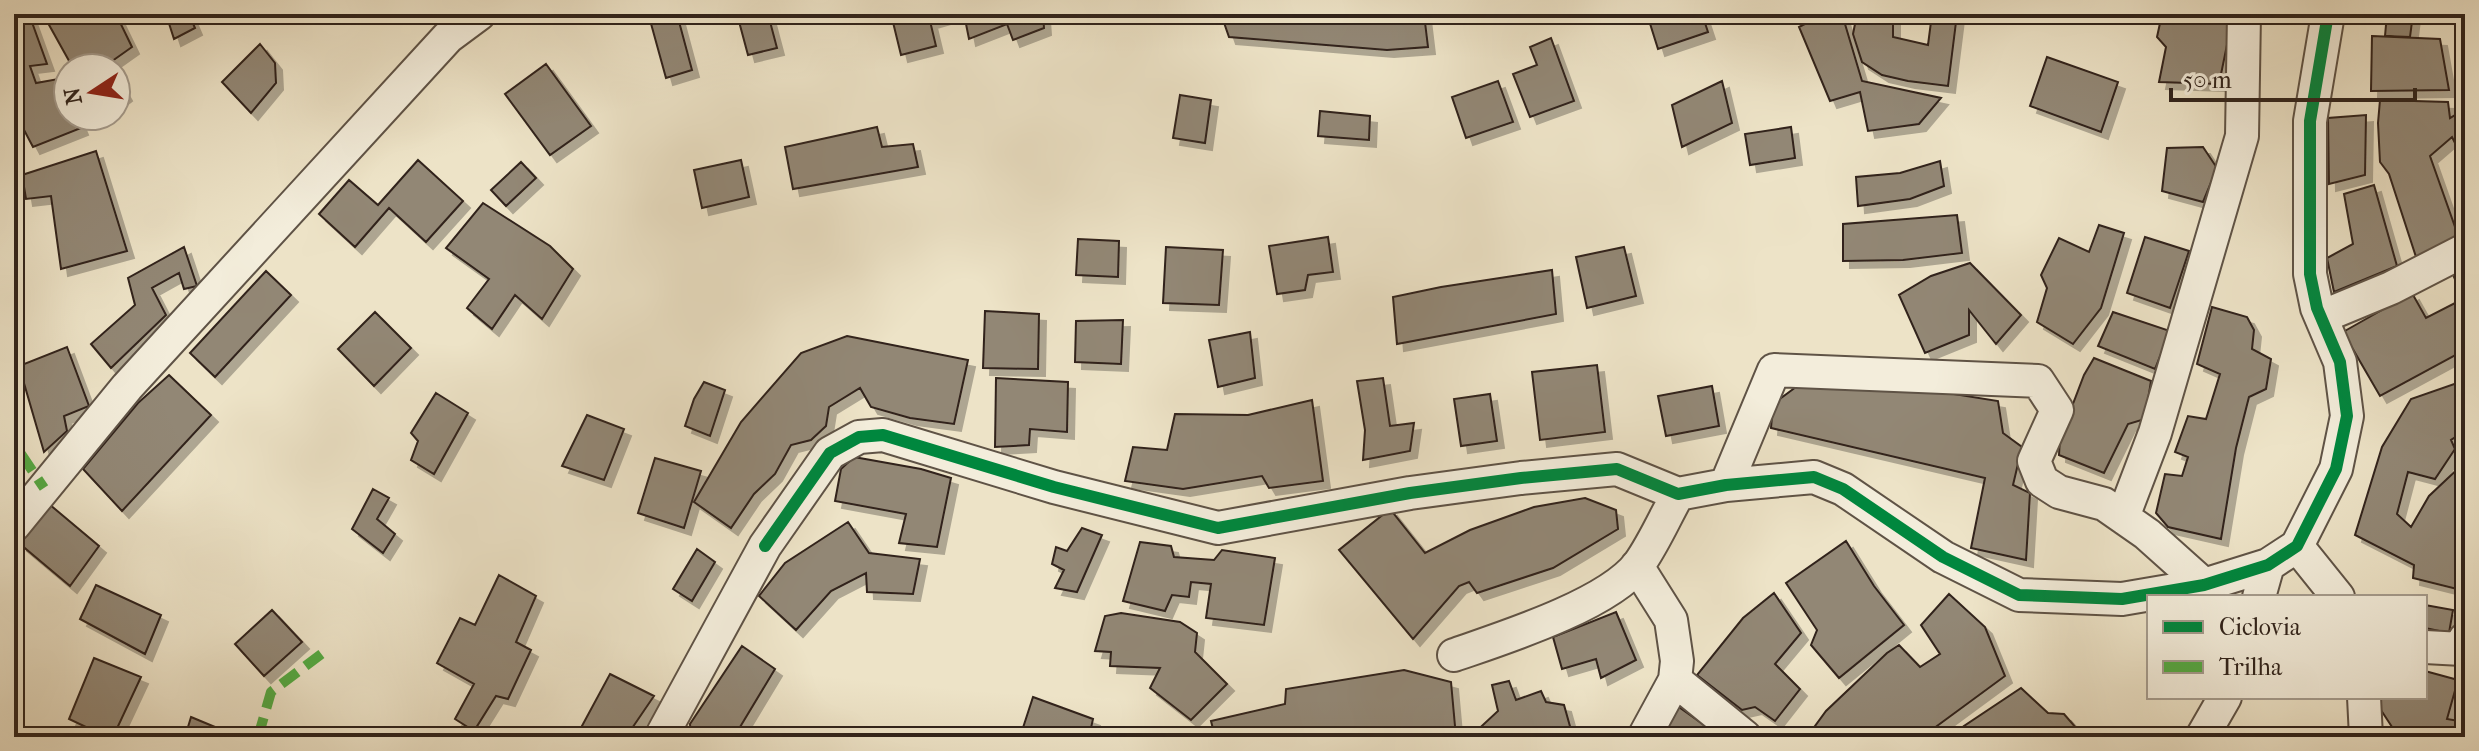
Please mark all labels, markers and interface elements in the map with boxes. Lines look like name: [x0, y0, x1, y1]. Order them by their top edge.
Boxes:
north arrow: [52, 52, 132, 132]
scale bar: [2171, 52, 2415, 102]
text: 50 m: [2183, 66, 2232, 94]
text: N: [59, 85, 88, 107]
legend: [2147, 595, 2427, 699]
text: Ciclovia: [2219, 613, 2302, 641]
text: Trilha: [2219, 653, 2283, 681]

